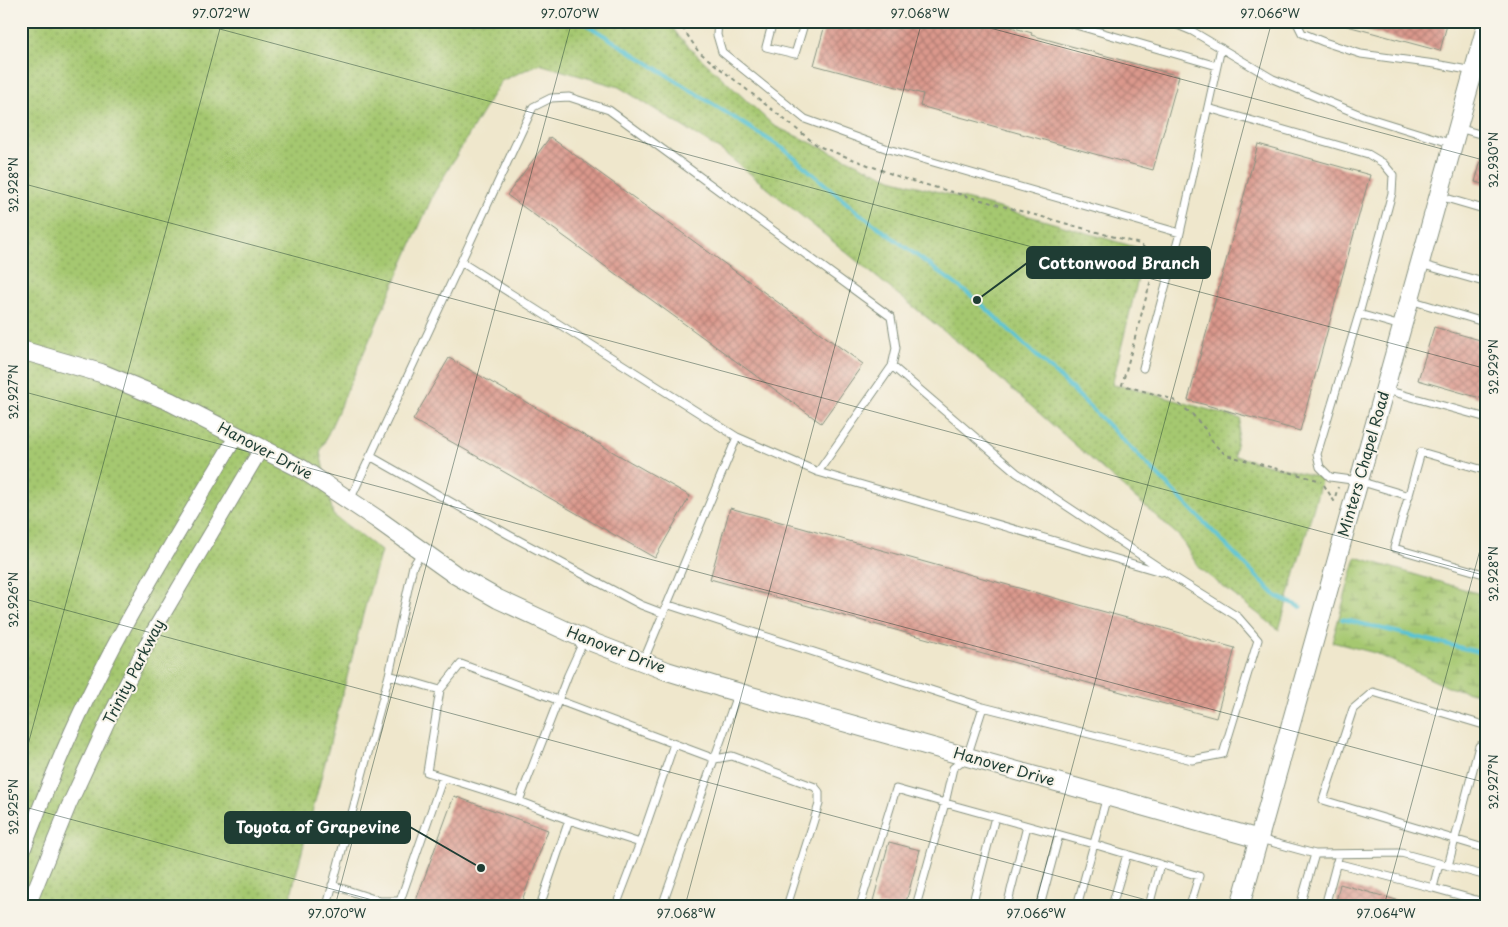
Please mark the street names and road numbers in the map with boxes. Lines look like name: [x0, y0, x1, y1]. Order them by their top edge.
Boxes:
street label: Minters Chapel Road: [1331, 388, 1394, 539]
street label: Hanover Drive: [214, 415, 317, 484]
street label: Trinity Parkway: [96, 614, 169, 728]
street label: Hanover Drive: [564, 619, 669, 678]
street label: Hanover Drive: [951, 740, 1058, 791]

